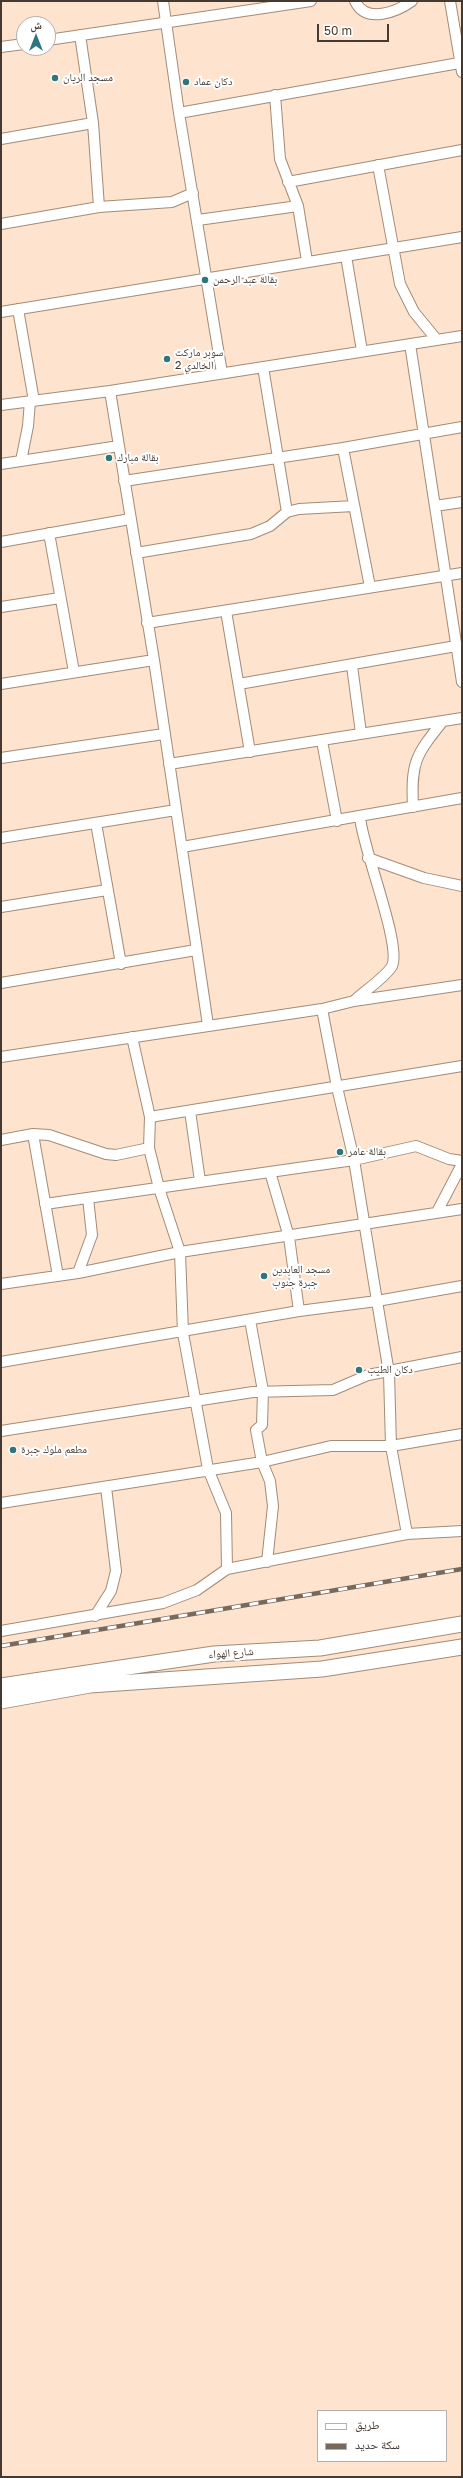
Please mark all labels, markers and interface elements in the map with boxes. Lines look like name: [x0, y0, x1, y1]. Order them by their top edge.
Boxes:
north arrow: [16, 16, 56, 56]
scale bar: [319, 16, 391, 42]
text: ش: [30, 18, 42, 31]
text: 50 m: [324, 23, 352, 38]
place label: مسجد الريان: [63, 71, 113, 85]
marker: مسجد الريان: [50, 73, 60, 83]
place label: دكان عماد: [194, 75, 233, 89]
marker: دكان عماد: [181, 77, 191, 87]
place label: بقالة عبد الرحمن: [213, 273, 277, 287]
marker: بقالة عبد الرحمن: [200, 275, 210, 285]
place label: سوبر ماركت الخالدي 2: [175, 346, 223, 372]
marker: سوبر ماركت الخالدي 2: [162, 354, 172, 364]
place label: بقالة مبارك: [117, 451, 159, 465]
marker: بقالة مبارك: [104, 453, 114, 463]
place label: بقالة عامر: [348, 1145, 386, 1159]
marker: بقالة عامر: [335, 1147, 345, 1157]
place label: مسجد العابدين جبرة جنوب: [272, 1263, 330, 1289]
marker: مسجد العابدين جبرة جنوب: [259, 1271, 269, 1281]
place label: دكان الطيب: [367, 1363, 413, 1377]
marker: دكان الطيب: [354, 1365, 364, 1375]
place label: مطعم ملوك جبرة: [21, 1443, 87, 1457]
marker: مطعم ملوك جبرة: [8, 1445, 18, 1455]
street label: شارع الهواء: [208, 1645, 254, 1661]
legend: [317, 2410, 447, 2462]
text: طريق: [355, 2417, 380, 2432]
text: سكة حديد: [355, 2437, 400, 2452]

